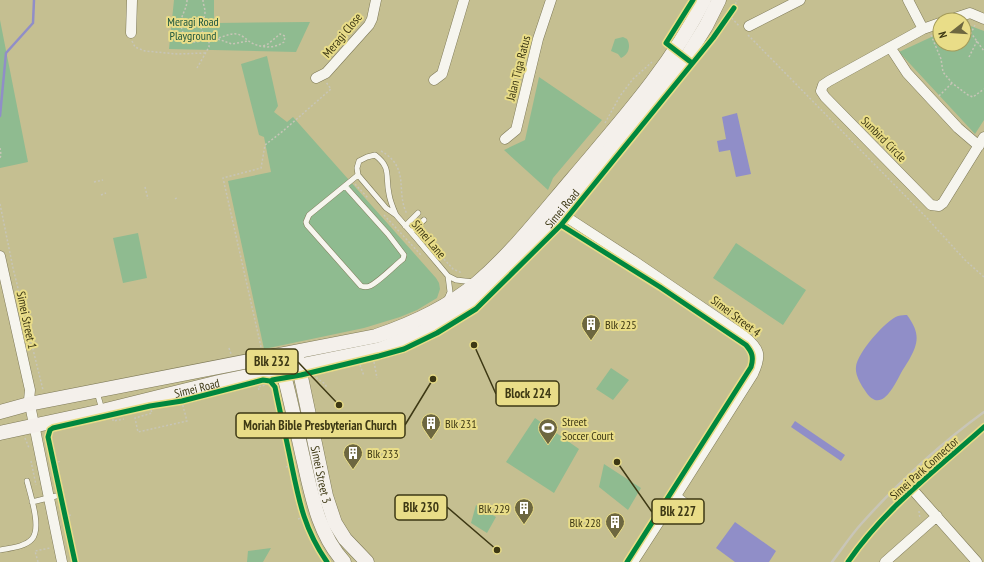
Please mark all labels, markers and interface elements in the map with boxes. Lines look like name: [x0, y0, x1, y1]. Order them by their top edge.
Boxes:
street label: Meragi Close: [319, 10, 365, 60]
north arrow: [932, 12, 972, 52]
park label: Meragi Road Playground: [167, 14, 219, 43]
text: N: [935, 30, 950, 40]
street label: Jalan Tiga Ratus: [502, 34, 533, 103]
street label: Sunbird Circle: [858, 113, 910, 165]
street label: Simei Road: [541, 186, 582, 231]
street label: Simei Lane: [409, 217, 449, 261]
street label: Simei Street 1: [14, 290, 40, 350]
street label: Simei Street 4: [708, 292, 764, 340]
building icon: Blk 225: [580, 313, 602, 341]
place label: Blk 225: [605, 317, 637, 332]
callout: Blk 232: [246, 349, 298, 374]
text: Blk 232: [254, 353, 290, 370]
street label: Simei Road: [173, 375, 221, 400]
callout: Block 224: [496, 381, 559, 406]
text: Block 224: [505, 385, 552, 402]
building icon: Blk 231: [420, 412, 442, 440]
callout: Moriah Bible Presbyterian Church: [236, 413, 405, 438]
place label: Street Soccer Court: [562, 414, 614, 443]
place label: Blk 231: [445, 416, 477, 431]
text: Moriah Bible Presbyterian Church: [243, 417, 397, 434]
sports icon: Street Soccer Court: [537, 417, 559, 445]
street label: Simei Park Connector: [886, 433, 962, 503]
building icon: Blk 233: [342, 442, 364, 470]
street label: Simei Street 3: [308, 444, 335, 505]
place label: Blk 233: [367, 446, 399, 461]
callout: Blk 230: [395, 495, 447, 520]
building icon: Blk 229: [513, 497, 535, 525]
text: Blk 230: [403, 499, 439, 516]
callout: Blk 227: [652, 499, 704, 524]
place label: Blk 229: [478, 501, 510, 516]
text: Blk 227: [660, 503, 696, 520]
building icon: Blk 228: [604, 511, 626, 539]
place label: Blk 228: [569, 515, 601, 530]

